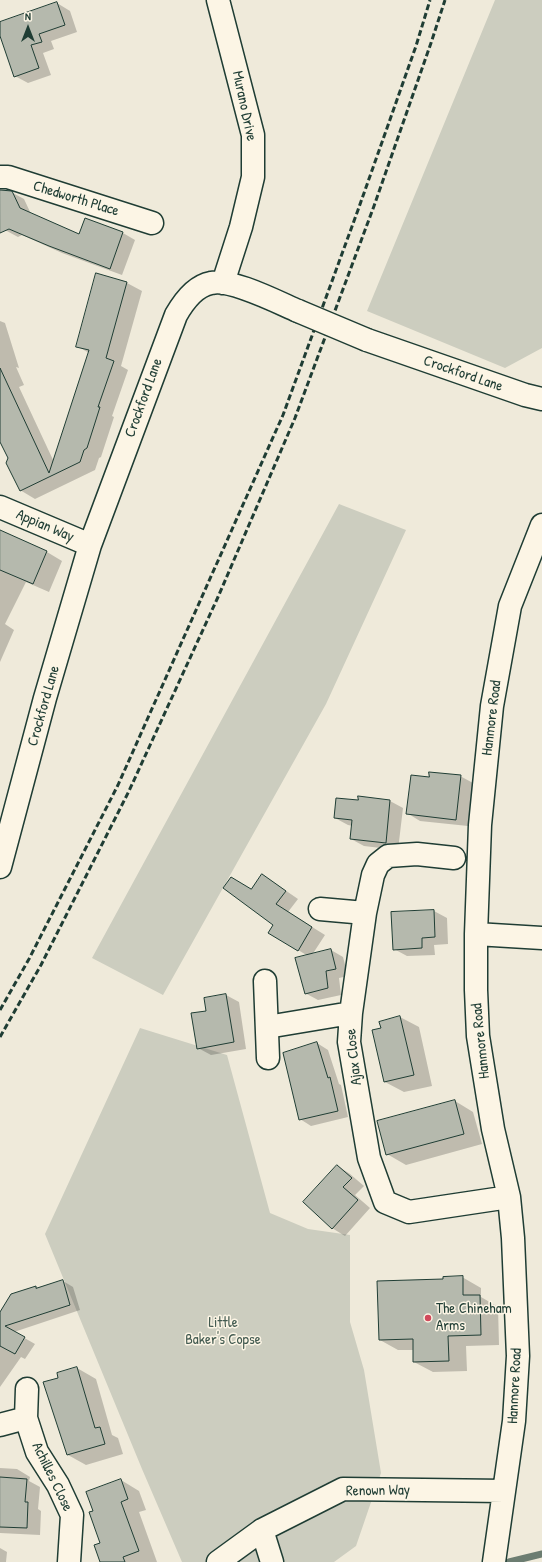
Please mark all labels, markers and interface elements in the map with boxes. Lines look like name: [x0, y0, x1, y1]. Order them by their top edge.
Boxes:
north arrow: [8, 8, 48, 48]
text: N: [25, 9, 31, 23]
street label: Murano Drive: [228, 69, 260, 143]
street label: Chedworth Place: [31, 177, 121, 221]
street label: Crockford Lane: [421, 352, 505, 396]
street label: Crockford Lane: [121, 356, 167, 440]
street label: Appian Way: [13, 506, 77, 546]
street label: Crockford Lane: [24, 664, 64, 748]
street label: Hanmore Road: [478, 679, 506, 757]
street label: Hanmore Road: [468, 1002, 494, 1080]
street label: Ajax Close: [342, 1028, 366, 1086]
place label: The Chineham Arms: [436, 1300, 512, 1335]
marker: The Chineham Arms: [423, 1313, 433, 1323]
park label: Little Baker's Copse: [185, 1314, 261, 1349]
street label: Hanmore Road: [504, 1348, 526, 1424]
street label: Achilles Close: [28, 1440, 76, 1514]
street label: Renown Way: [346, 1481, 410, 1501]

